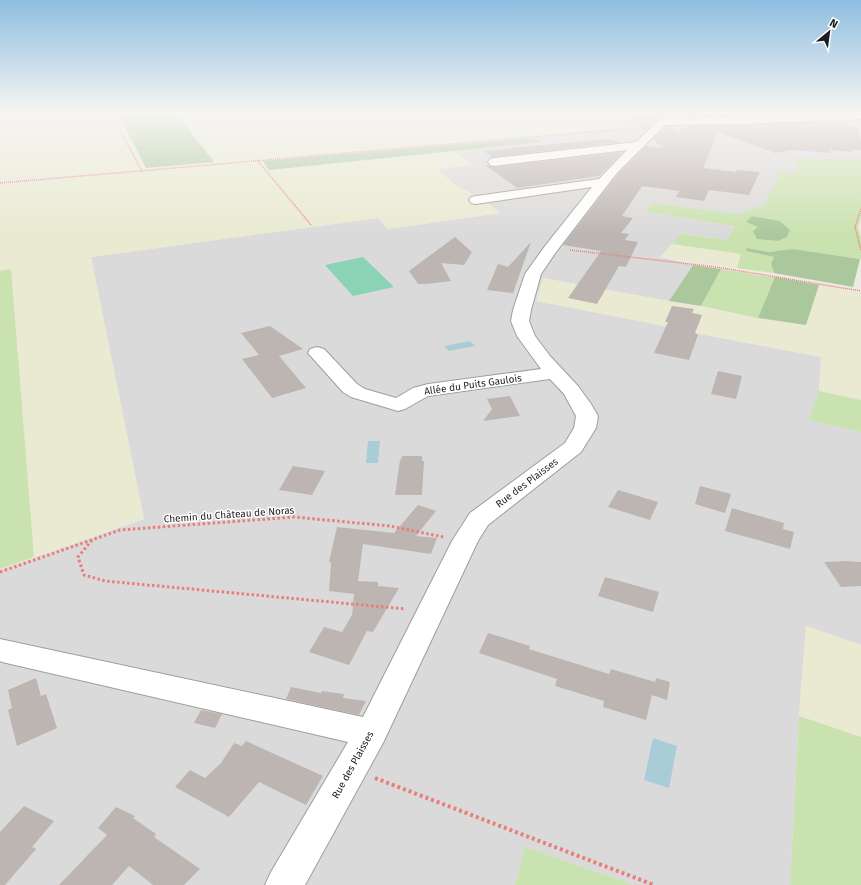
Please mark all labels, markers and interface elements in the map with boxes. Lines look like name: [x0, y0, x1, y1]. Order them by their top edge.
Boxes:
north arrow: [809, 12, 849, 52]
text: N: [827, 16, 840, 31]
street label: Allée du Puits Gaulois: [423, 372, 523, 398]
street label: Rue des Plaisses: [493, 455, 561, 510]
street label: Chemin du Château de Noras: [163, 504, 295, 526]
street label: Rue des Plaisses: [330, 729, 377, 801]

